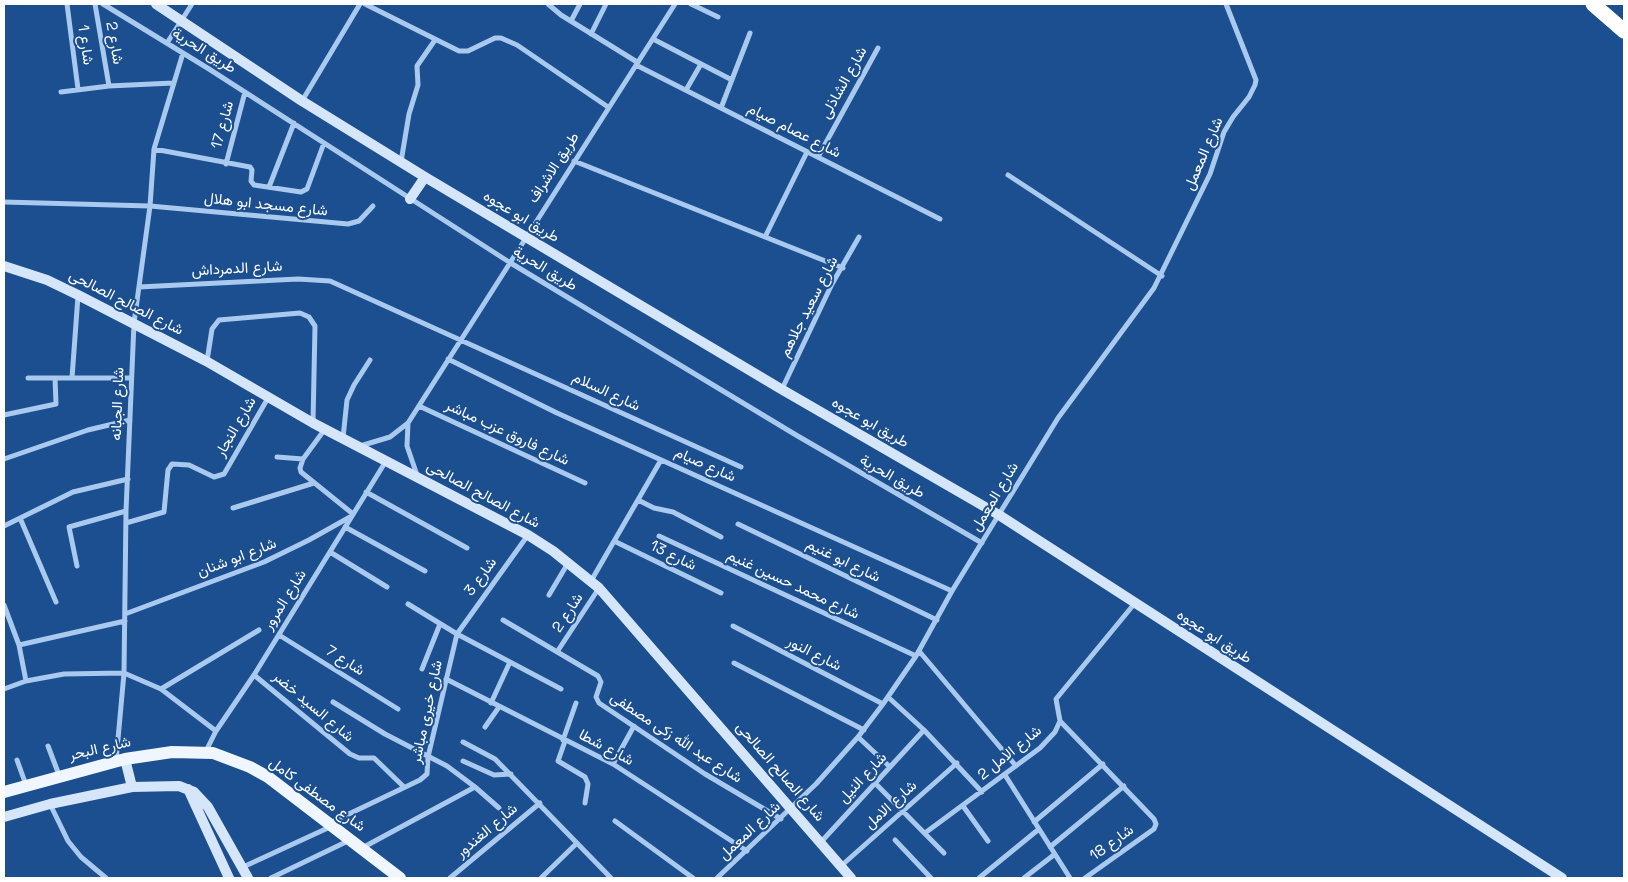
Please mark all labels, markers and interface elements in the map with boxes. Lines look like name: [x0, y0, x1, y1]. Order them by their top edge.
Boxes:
street label: شارع 2: [101, 20, 127, 66]
street label: شارع 1: [73, 24, 97, 66]
street label: طريق الحرية: [169, 24, 239, 78]
street label: شارع الشاذلى: [817, 44, 871, 122]
street label: شارع 17: [208, 99, 238, 151]
street label: شارع عصام صيام: [744, 100, 844, 162]
street label: شارع المعمل: [1181, 115, 1227, 193]
street label: طريق الاشراف: [524, 129, 584, 207]
street label: طريق ابو عجوه: [480, 187, 562, 247]
street label: شارع مسجد ابو هلال: [203, 190, 329, 220]
street label: طريق الحرية: [510, 243, 580, 295]
street label: شارع سعيد جلاهم: [776, 254, 842, 360]
street label: شارع الدمرداش: [191, 258, 283, 280]
street label: شارع الصالح الصالحى: [66, 266, 186, 340]
street label: شارع الجبانه: [108, 367, 128, 441]
street label: شارع السلام: [569, 369, 643, 415]
street label: شارع النجار: [212, 394, 260, 460]
street label: طريق ابو عجوه: [828, 394, 912, 452]
street label: شارع فاروق عزب مباشر: [442, 396, 572, 470]
street label: شارع صيام: [672, 444, 738, 486]
street label: طريق الحرية: [856, 451, 928, 503]
street label: شارع الصالح الصالحى: [423, 457, 543, 533]
street label: شارع المعمل: [967, 459, 1023, 535]
street label: شارع ابو شنان: [195, 535, 279, 581]
street label: شارع ابو غنيم: [803, 535, 883, 587]
street label: شارع 13: [647, 537, 699, 575]
street label: شارع محمد حسين غنيم: [724, 546, 862, 624]
street label: شارع 3: [461, 554, 501, 600]
street label: شارع المرور: [259, 566, 311, 634]
street label: شارع 2: [549, 590, 587, 636]
street label: طريق ابو عجوه: [1173, 606, 1255, 668]
street label: شارع النور: [784, 633, 844, 675]
street label: شارع 7: [322, 642, 368, 680]
street label: شارع خيرى مباشر: [407, 659, 447, 765]
street label: شارع السيد خضر: [269, 668, 357, 746]
street label: شارع عبد الله زكى مصطفى: [607, 689, 745, 787]
street label: شارع الصالح الصالحى: [732, 719, 828, 825]
street label: شارع الامل 2: [974, 722, 1046, 784]
street label: شارع شطا: [575, 726, 637, 770]
street label: شارع البحر: [67, 733, 133, 765]
street label: شارع النيل: [835, 749, 891, 807]
street label: شارع مصطفى كامل: [265, 754, 369, 836]
street label: شارع الامل: [861, 777, 921, 833]
street label: شارع المعمل: [715, 798, 785, 864]
street label: شارع الغندور: [452, 800, 522, 862]
street label: شارع 18: [1087, 821, 1137, 865]

